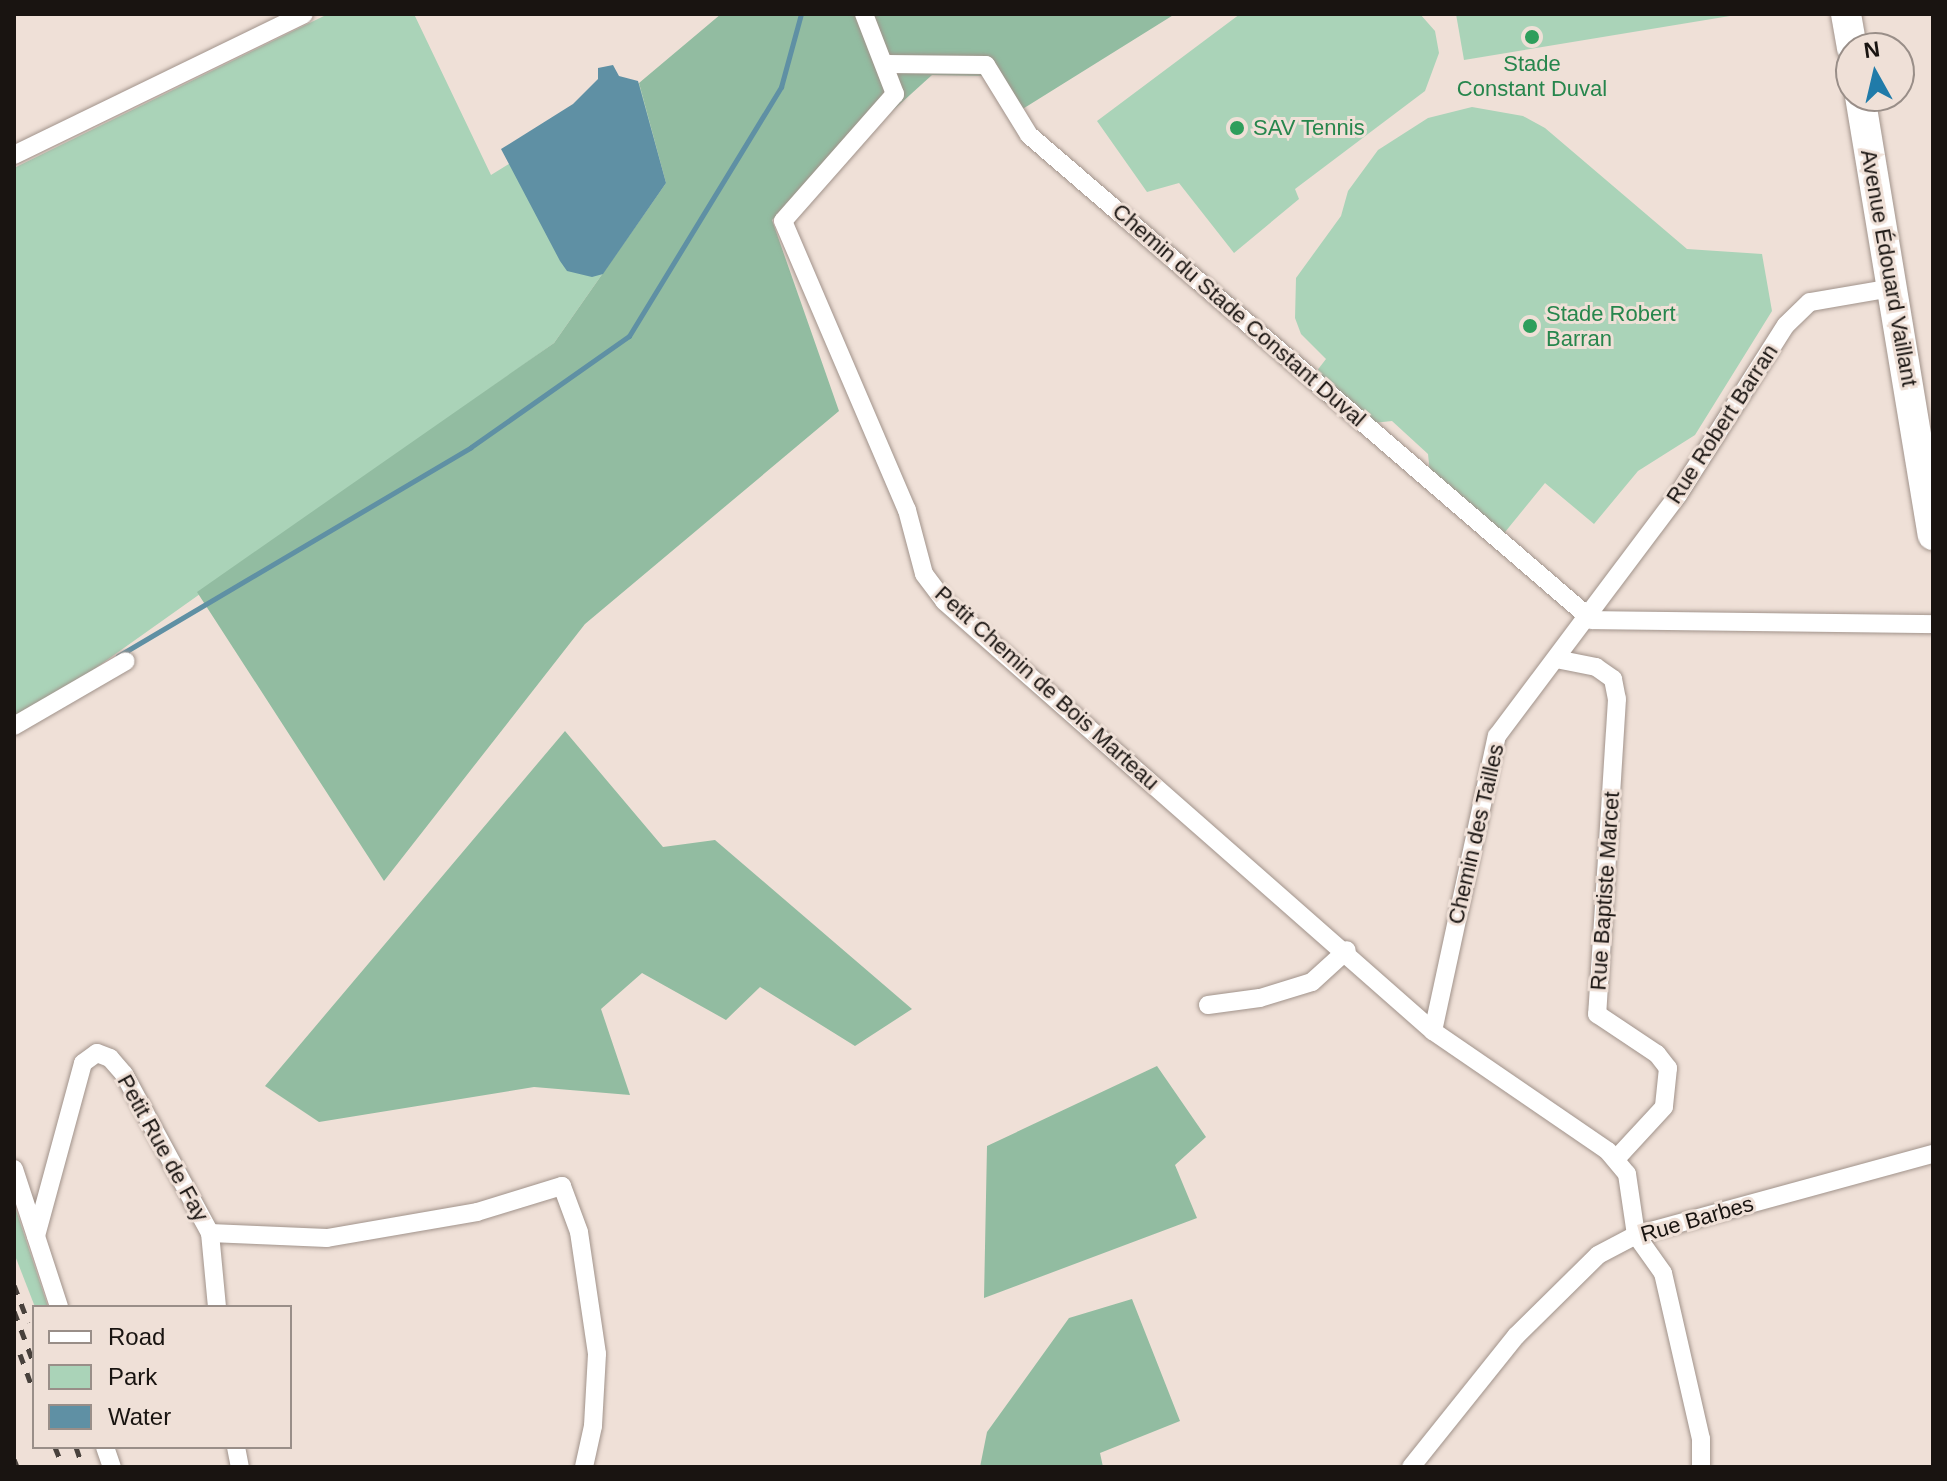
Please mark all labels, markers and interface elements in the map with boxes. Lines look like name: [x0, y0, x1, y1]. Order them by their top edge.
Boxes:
marker: Stade Constant Duval: [1523, 28, 1541, 46]
north arrow: [1835, 32, 1915, 112]
text: N: [1862, 36, 1881, 63]
place label: Stade Constant Duval: [1457, 50, 1607, 102]
place label: SAV Tennis: [1253, 115, 1365, 141]
marker: SAV Tennis: [1228, 119, 1246, 137]
street label: Avenue Édouard Vaillant: [1855, 147, 1923, 389]
street label: Chemin du Stade Constant Duval: [1107, 198, 1371, 432]
place label: Stade Robert Barran: [1546, 300, 1676, 352]
marker: Stade Robert Barran: [1521, 317, 1539, 335]
street label: Rue Robert Barran: [1661, 339, 1783, 509]
street label: Petit Chemin de Bois Marteau: [930, 580, 1164, 796]
street label: Chemin des Tailles: [1442, 741, 1510, 927]
street label: Rue Baptiste Marcet: [1585, 791, 1625, 991]
street label: Petit Rue de Fay: [112, 1070, 214, 1226]
street label: Rue Barbes: [1638, 1190, 1756, 1248]
legend: [32, 1305, 292, 1449]
text: Road: [108, 1323, 165, 1350]
text: Park: [108, 1363, 157, 1390]
text: Water: [108, 1403, 171, 1430]

